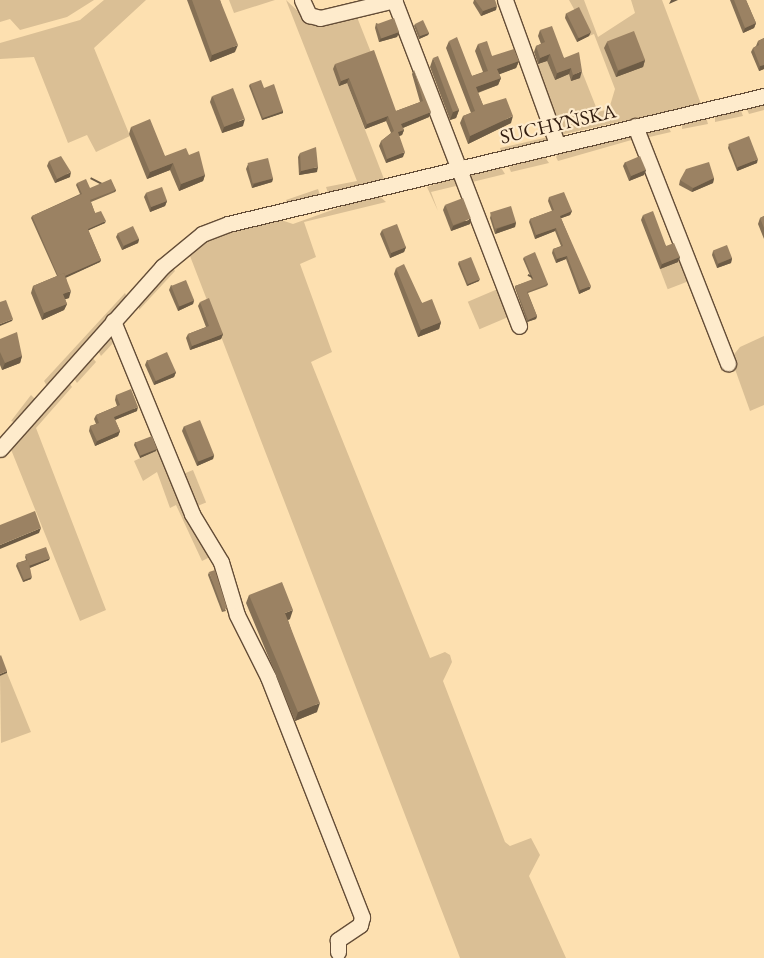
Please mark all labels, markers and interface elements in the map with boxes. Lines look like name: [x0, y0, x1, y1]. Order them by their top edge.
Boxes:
street label: SUCHYŃSKA: [498, 99, 618, 149]

